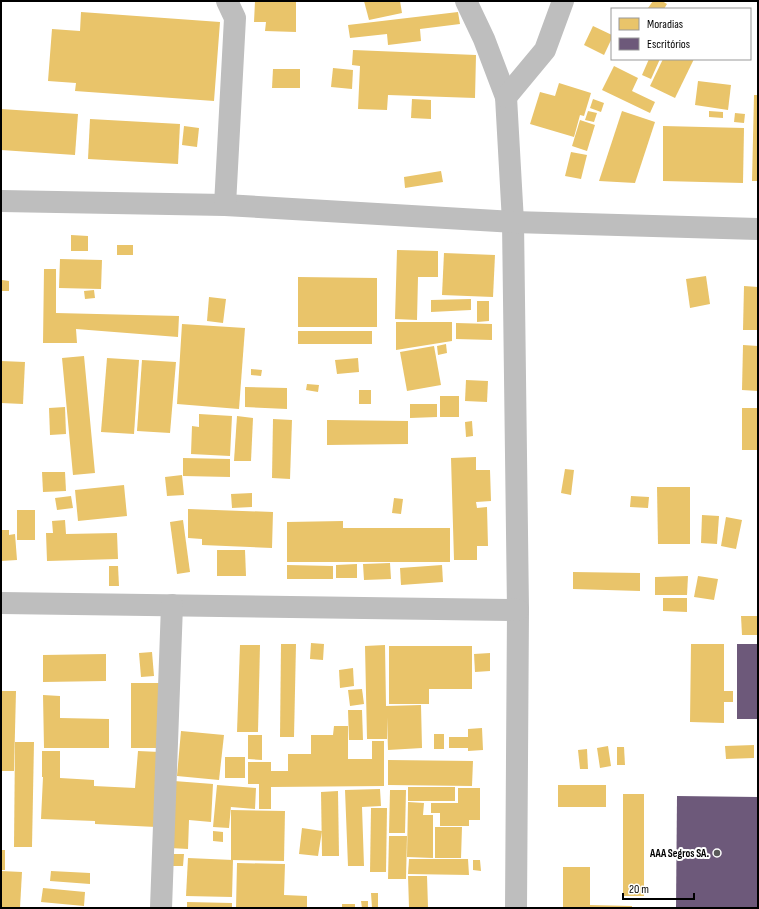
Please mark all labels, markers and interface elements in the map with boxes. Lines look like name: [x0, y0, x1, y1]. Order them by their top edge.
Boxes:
legend: [611, 8, 751, 60]
text: Moradias: [647, 17, 683, 32]
text: Escritórios: [647, 37, 690, 52]
place label: AAA Segros SA.: [649, 847, 709, 860]
marker: AAA Segros SA.: [712, 848, 722, 858]
scale bar: [623, 875, 694, 901]
text: 20 m: [629, 882, 649, 897]

